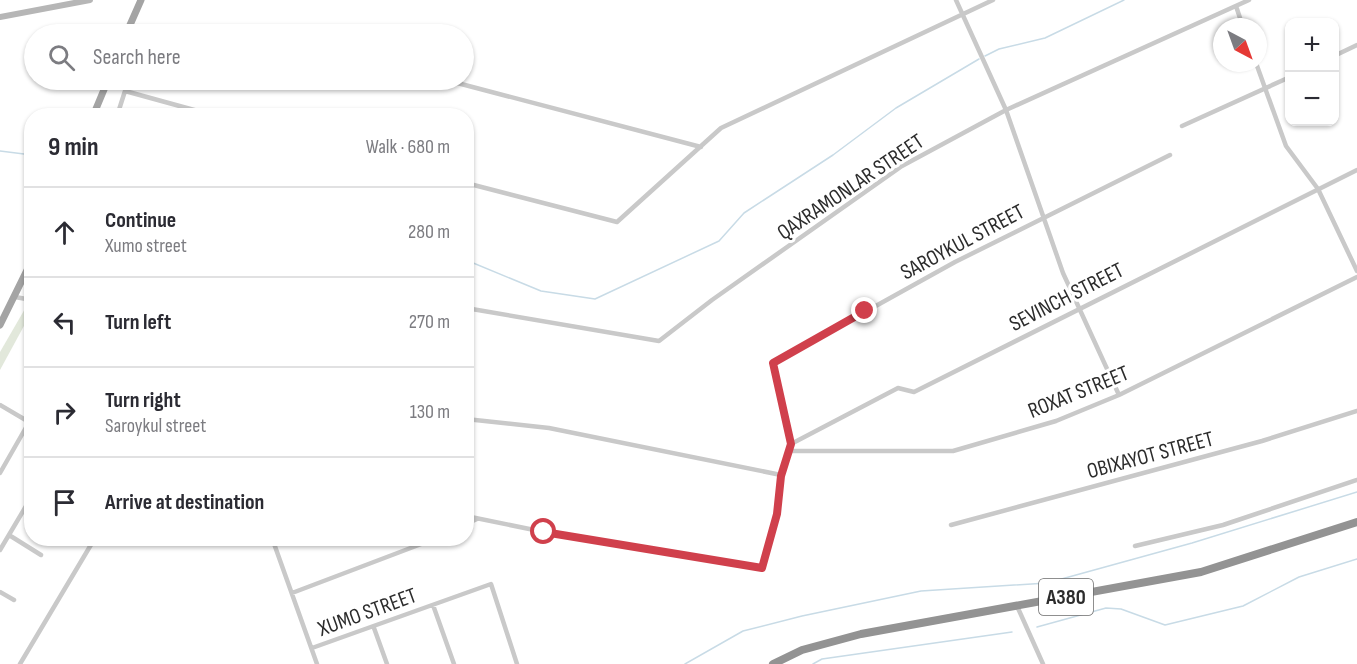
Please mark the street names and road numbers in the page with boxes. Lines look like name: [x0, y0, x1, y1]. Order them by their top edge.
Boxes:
street label: QAXRAMONLAR STREET: [772, 128, 929, 246]
street label: SAROYKUL STREET: [896, 198, 1029, 286]
street label: SEVINCH STREET: [1005, 257, 1128, 338]
street label: ROXAT STREET: [1024, 360, 1133, 425]
street label: OBIXAYOT STREET: [1084, 426, 1217, 485]
road number: A380: [1039, 579, 1093, 615]
street label: XUMO STREET: [314, 582, 421, 643]

